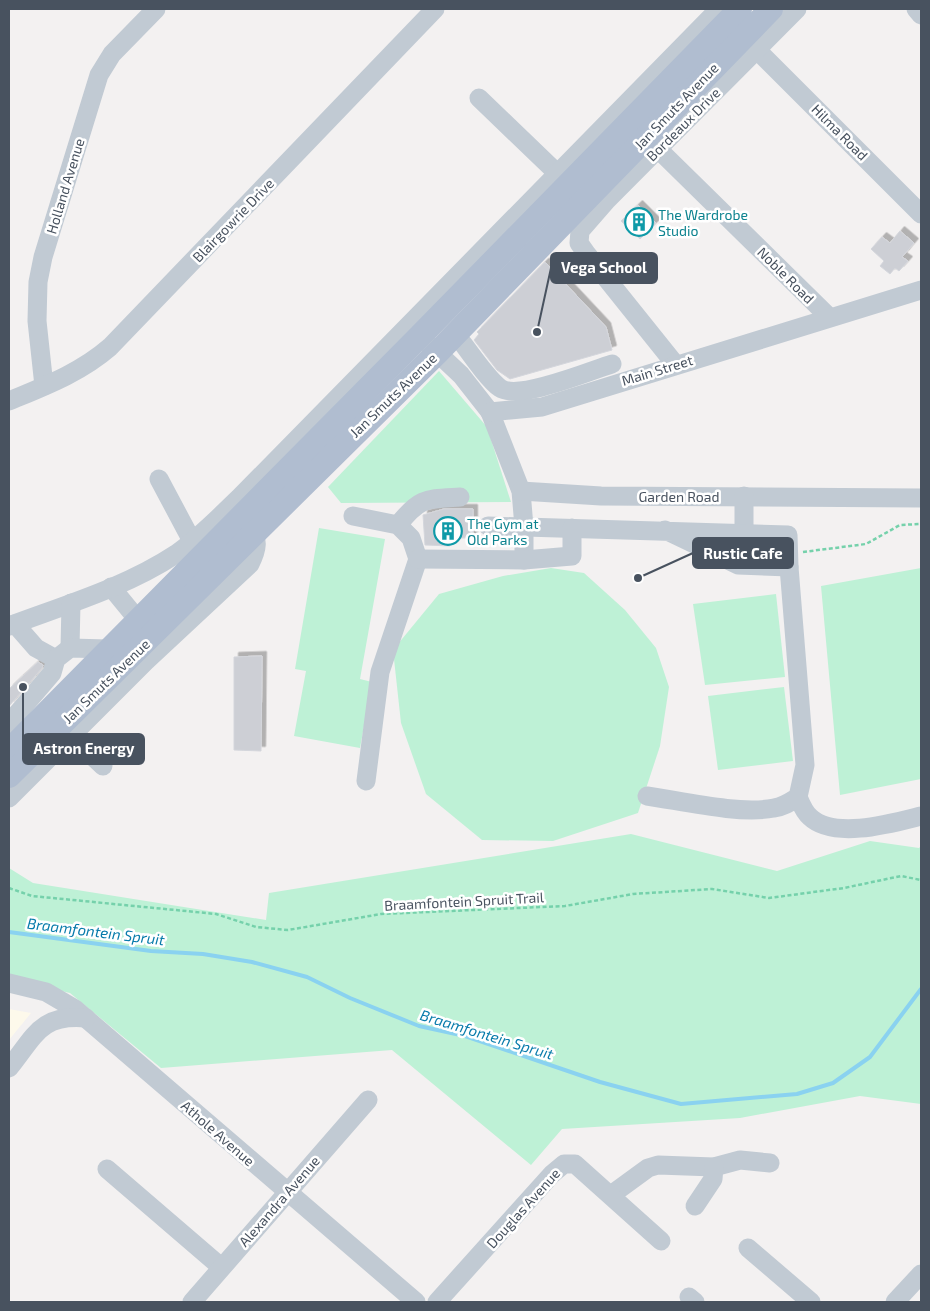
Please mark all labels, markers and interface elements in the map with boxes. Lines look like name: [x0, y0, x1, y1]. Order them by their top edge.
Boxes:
street label: Jan Smuts Avenue: [630, 59, 722, 153]
street label: Bordeaux Drive: [643, 84, 723, 164]
street label: Hilma Road: [808, 100, 872, 164]
street label: Holland Avenue: [42, 136, 88, 236]
street label: Blairgowrie Drive: [189, 175, 277, 265]
place label: The Wardrobe Studio: [658, 206, 748, 239]
building icon: The Wardrobe Studio: [624, 207, 654, 237]
street label: Noble Road: [754, 243, 818, 307]
callout: Vega School: [551, 253, 657, 283]
text: Vega School: [561, 258, 647, 276]
street label: Jan Smuts Avenue: [346, 349, 440, 441]
street label: Main Street: [619, 351, 695, 389]
street label: Garden Road: [639, 488, 720, 505]
place label: The Gym at Old Parks: [467, 515, 539, 548]
building icon: The Gym at Old Parks: [433, 516, 463, 546]
callout: Rustic Cafe: [693, 538, 793, 568]
text: Rustic Cafe: [703, 544, 783, 562]
street label: Jan Smuts Avenue: [59, 635, 153, 727]
callout: Astron Energy: [23, 734, 144, 764]
text: Astron Energy: [33, 739, 135, 758]
street label: Braamfontein Spruit Trail: [384, 888, 545, 914]
water label: Braamfontein Spruit: [26, 914, 166, 948]
water label: Braamfontein Spruit: [418, 1005, 556, 1063]
street label: Athole Avenue: [178, 1097, 258, 1169]
street label: Alexandra Avenue: [235, 1152, 323, 1250]
street label: Douglas Avenue: [483, 1165, 563, 1251]

